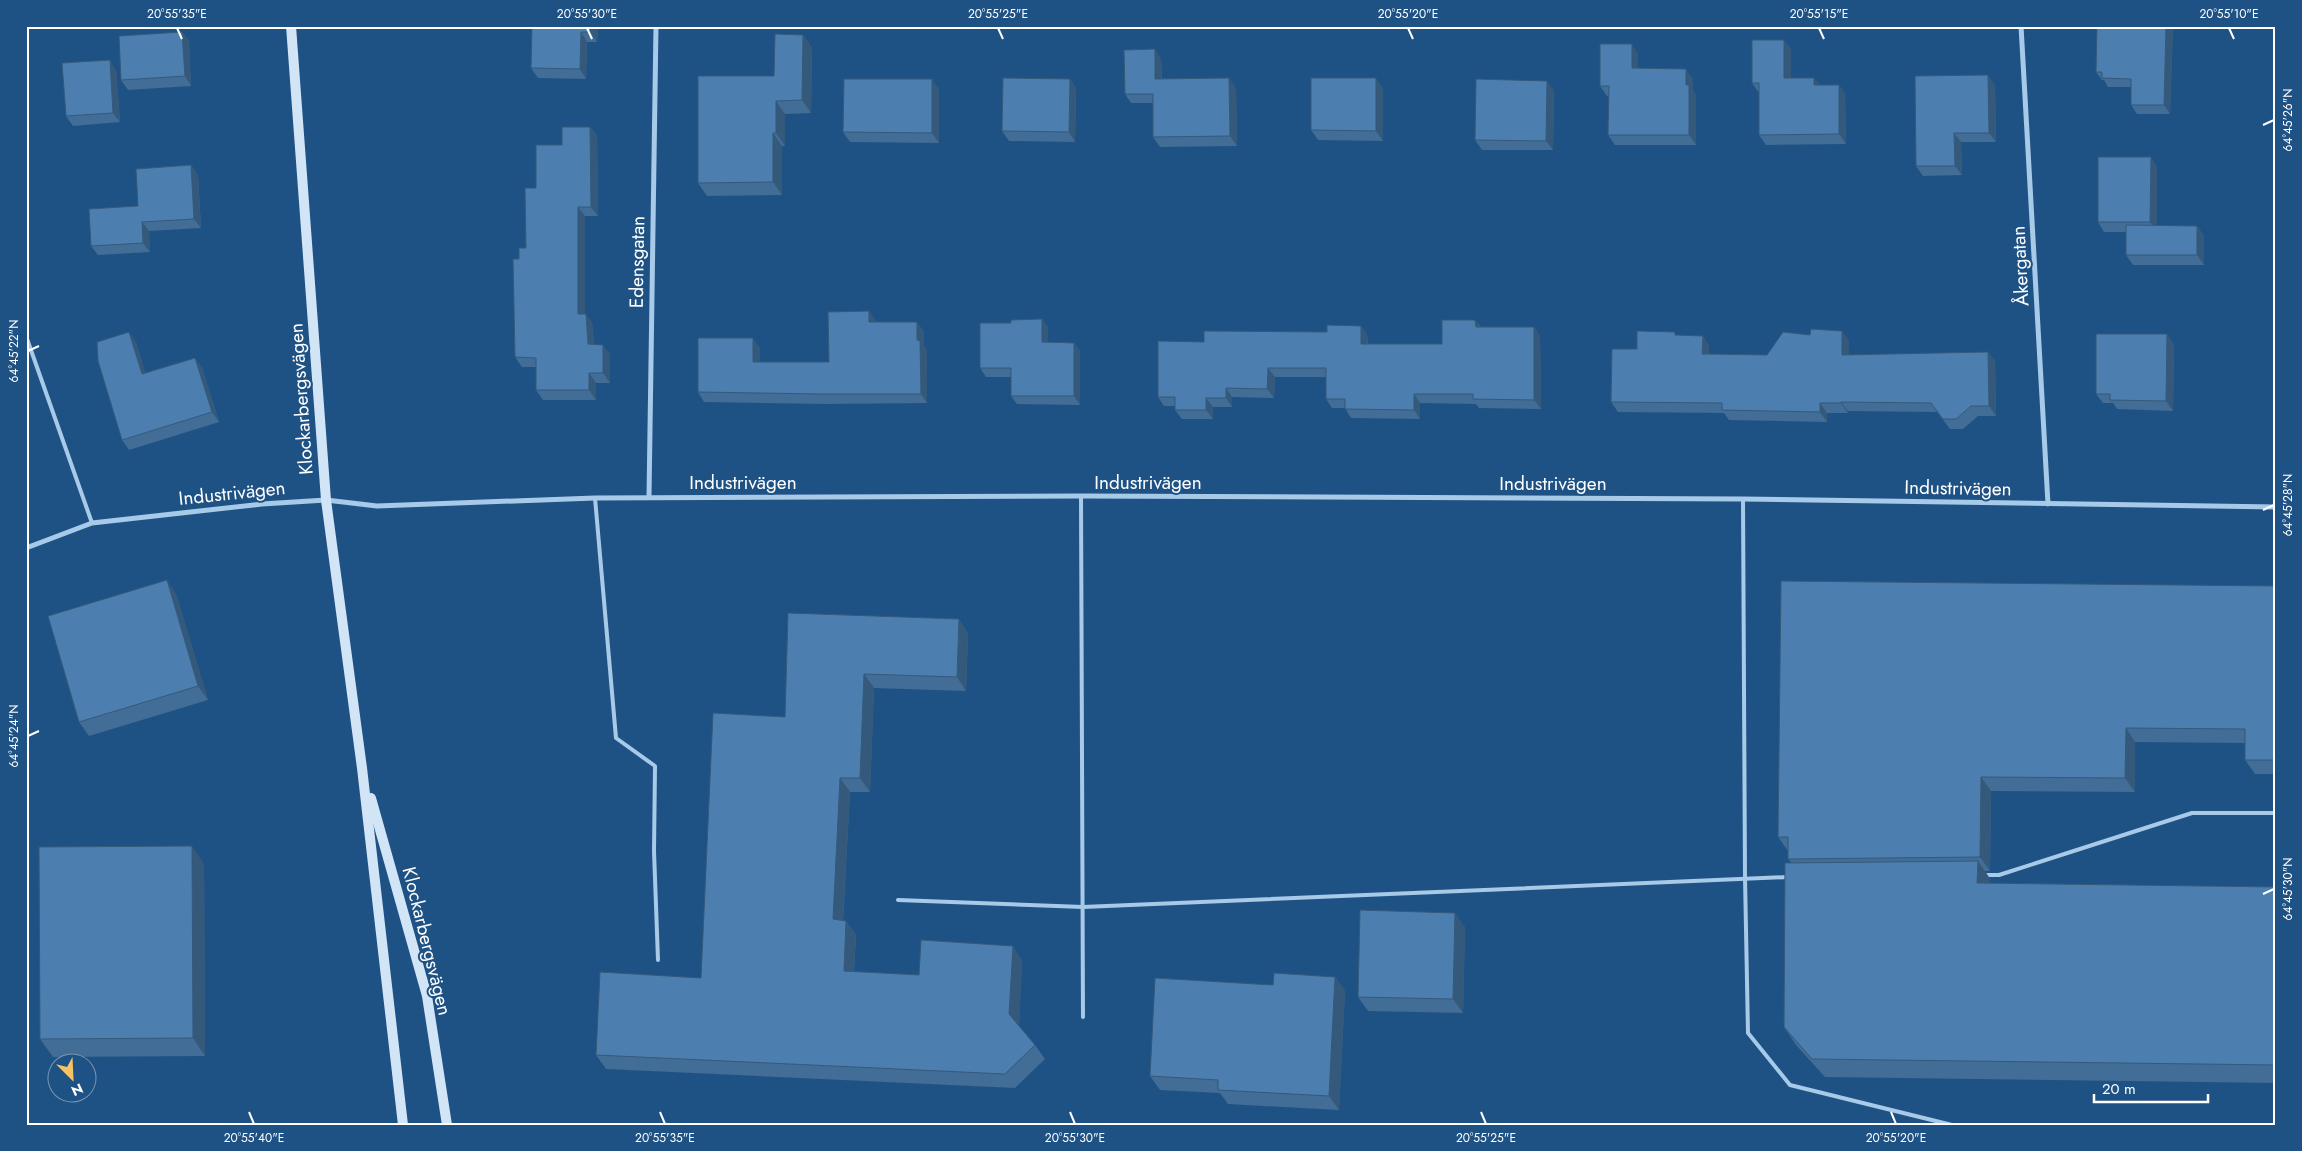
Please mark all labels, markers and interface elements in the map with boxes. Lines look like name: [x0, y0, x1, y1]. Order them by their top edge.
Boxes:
text: 20°55'35"E: [147, 5, 207, 23]
text: 20°55'30"E: [557, 5, 617, 23]
text: 20°55'25"E: [968, 5, 1028, 23]
text: 20°55'20"E: [1378, 5, 1438, 23]
text: 20°55'15"E: [1790, 5, 1848, 23]
text: 20°55'10"E: [2199, 5, 2259, 23]
text: 64°45'26"N: [2279, 88, 2297, 152]
street label: Edensgatan: [623, 216, 651, 308]
street label: Åkergatan: [2004, 225, 2036, 307]
text: 64°45'22"N: [5, 320, 23, 382]
street label: Klockarbergsvägen: [282, 322, 320, 476]
street label: Industrivägen: [689, 469, 797, 496]
street label: Industrivägen: [1094, 469, 1202, 496]
street label: Industrivägen: [1499, 470, 1607, 497]
street label: Industrivägen: [177, 474, 287, 512]
street label: Industrivägen: [1904, 474, 2012, 502]
text: 64°45'28"N: [2279, 474, 2297, 536]
text: 64°45'24"N: [5, 704, 23, 768]
text: 64°45'30"N: [2279, 857, 2297, 921]
street label: Klockarbergsvägen: [396, 864, 458, 1018]
north arrow: [48, 1054, 98, 1104]
scale bar: [2094, 1071, 2208, 1103]
text: N: [68, 1078, 86, 1101]
text: 20 m: [2102, 1078, 2136, 1100]
text: 20°55'40"E: [224, 1129, 284, 1147]
text: 20°55'35"E: [635, 1129, 695, 1147]
text: 20°55'30"E: [1045, 1129, 1105, 1147]
text: 20°55'25"E: [1456, 1129, 1516, 1147]
text: 20°55'20"E: [1866, 1129, 1926, 1147]

